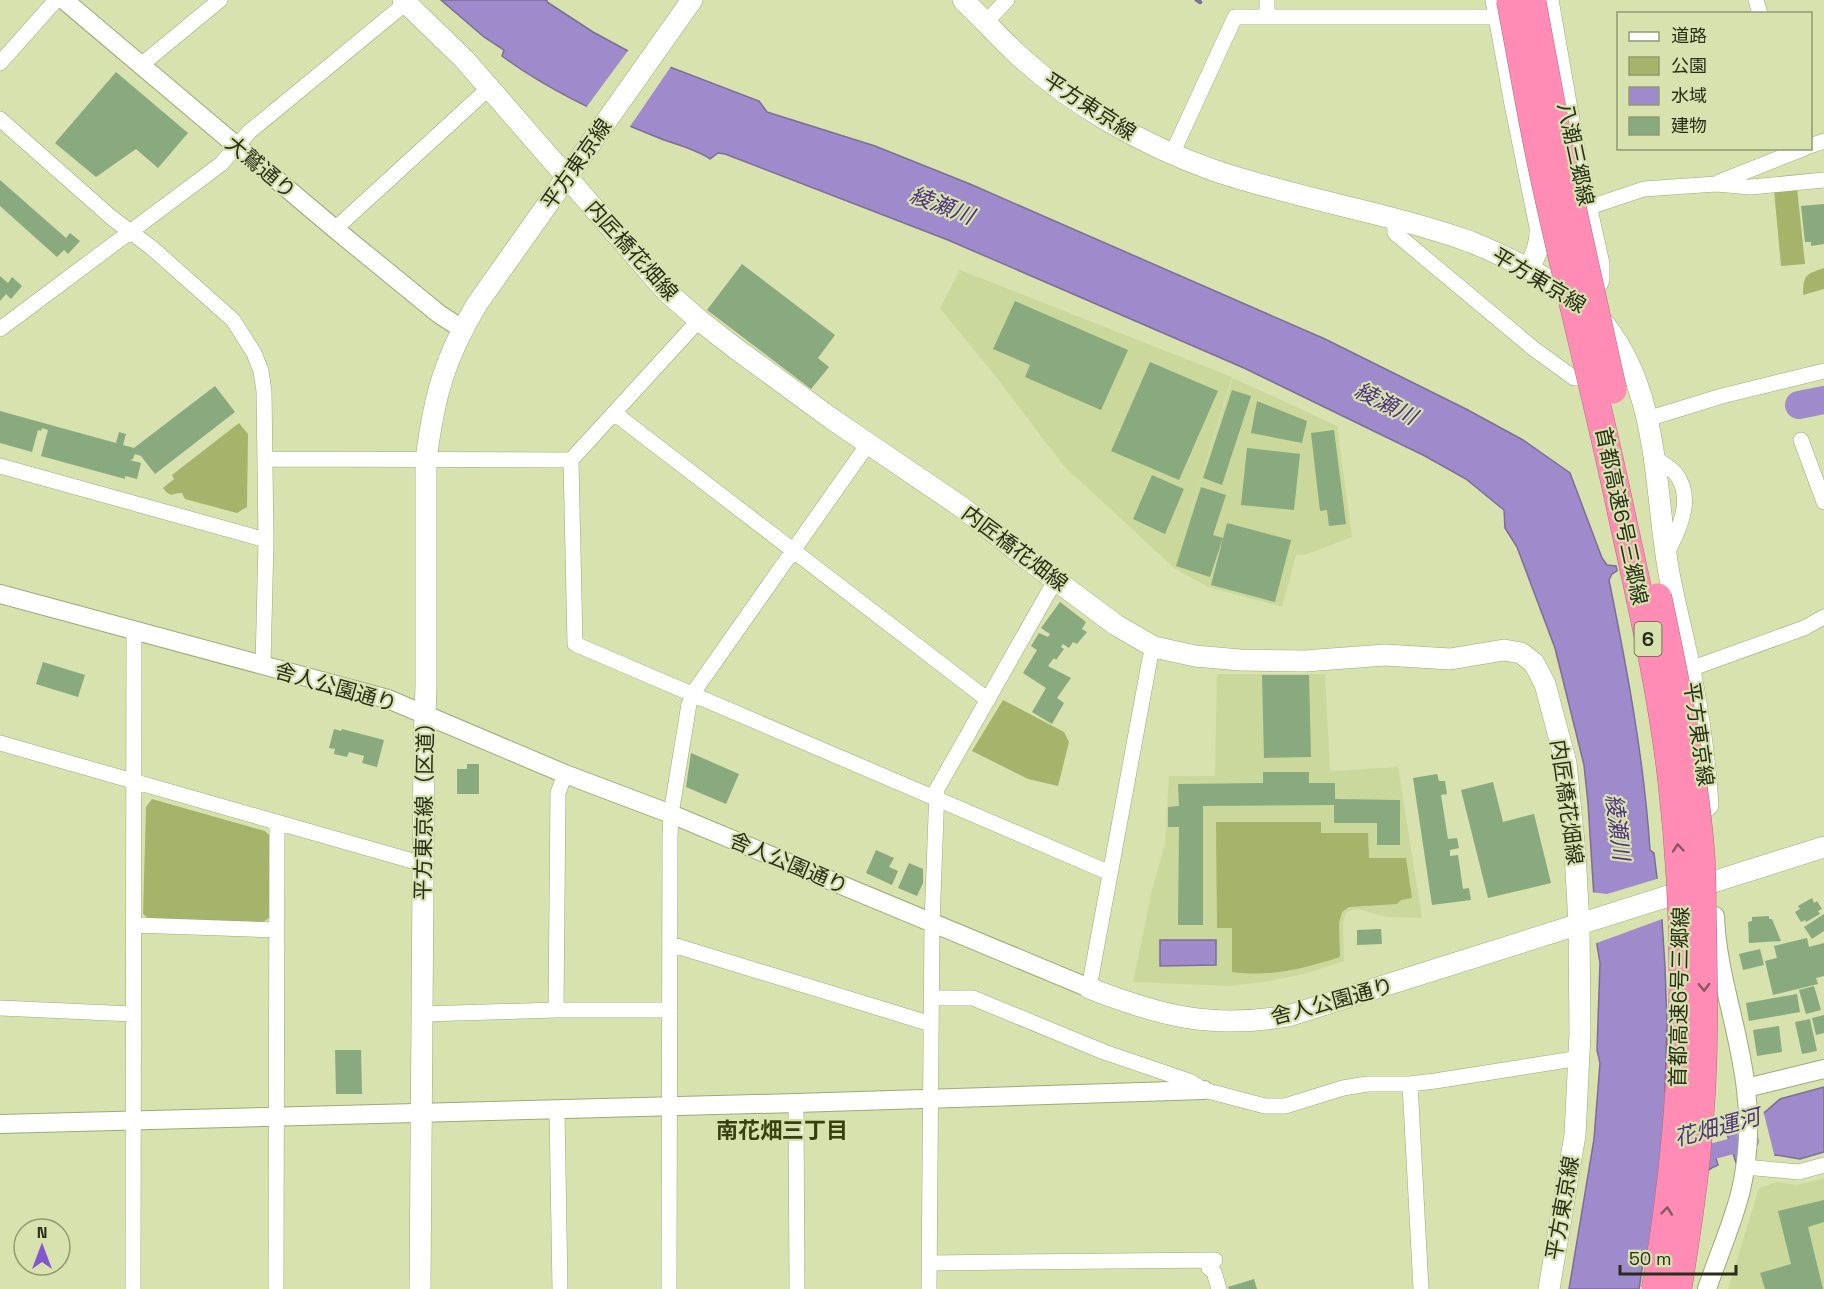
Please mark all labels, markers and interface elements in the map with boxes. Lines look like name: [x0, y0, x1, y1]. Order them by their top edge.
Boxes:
legend: [1617, 12, 1812, 150]
text: 道路: [1671, 24, 1707, 47]
text: 公園: [1671, 54, 1707, 77]
street label: 平方東京線: [1039, 66, 1141, 146]
text: 水域: [1671, 84, 1707, 107]
street label: 八潮三郷線: [1552, 100, 1600, 208]
street label: 平方東京線: [535, 113, 617, 215]
text: 建物: [1671, 114, 1707, 137]
street label: 大鷲通り: [220, 130, 302, 204]
water label: 綾瀬川: [906, 180, 980, 231]
street label: 内匠橋花畑線: [580, 194, 684, 306]
street label: 平方東京線: [1487, 241, 1591, 319]
water label: 綾瀬川: [1350, 376, 1424, 431]
street label: 首都高速6号三郷線: [1590, 425, 1654, 607]
street label: 内匠橋花畑線: [957, 499, 1073, 597]
road number: 6: [1634, 622, 1662, 656]
street label: 舎人公園通り: [272, 657, 400, 717]
street label: 平方東京線: [1678, 680, 1720, 788]
street label: 平方東京線（区道）: [409, 711, 439, 901]
street label: 内匠橋花畑線: [1545, 738, 1589, 866]
water label: 綾瀬川: [1600, 793, 1636, 863]
street label: 舎人公園通り: [726, 826, 852, 900]
one-way arrow: [1672, 844, 1685, 853]
street label: 首都高速6号三郷線: [1664, 906, 1694, 1088]
street label: 舎人公園通り: [1268, 972, 1396, 1030]
one-way arrow: [1698, 982, 1710, 991]
water label: 花畑運河: [1671, 1101, 1767, 1152]
district label: 南花畑三丁目: [716, 1116, 848, 1144]
street label: 平方東京線: [1540, 1154, 1584, 1262]
one-way arrow: [1661, 1206, 1673, 1215]
north arrow: [12, 1217, 72, 1277]
text: N: [37, 1222, 47, 1243]
scale bar: [1620, 1238, 1736, 1276]
text: 50 m: [1629, 1247, 1671, 1270]

